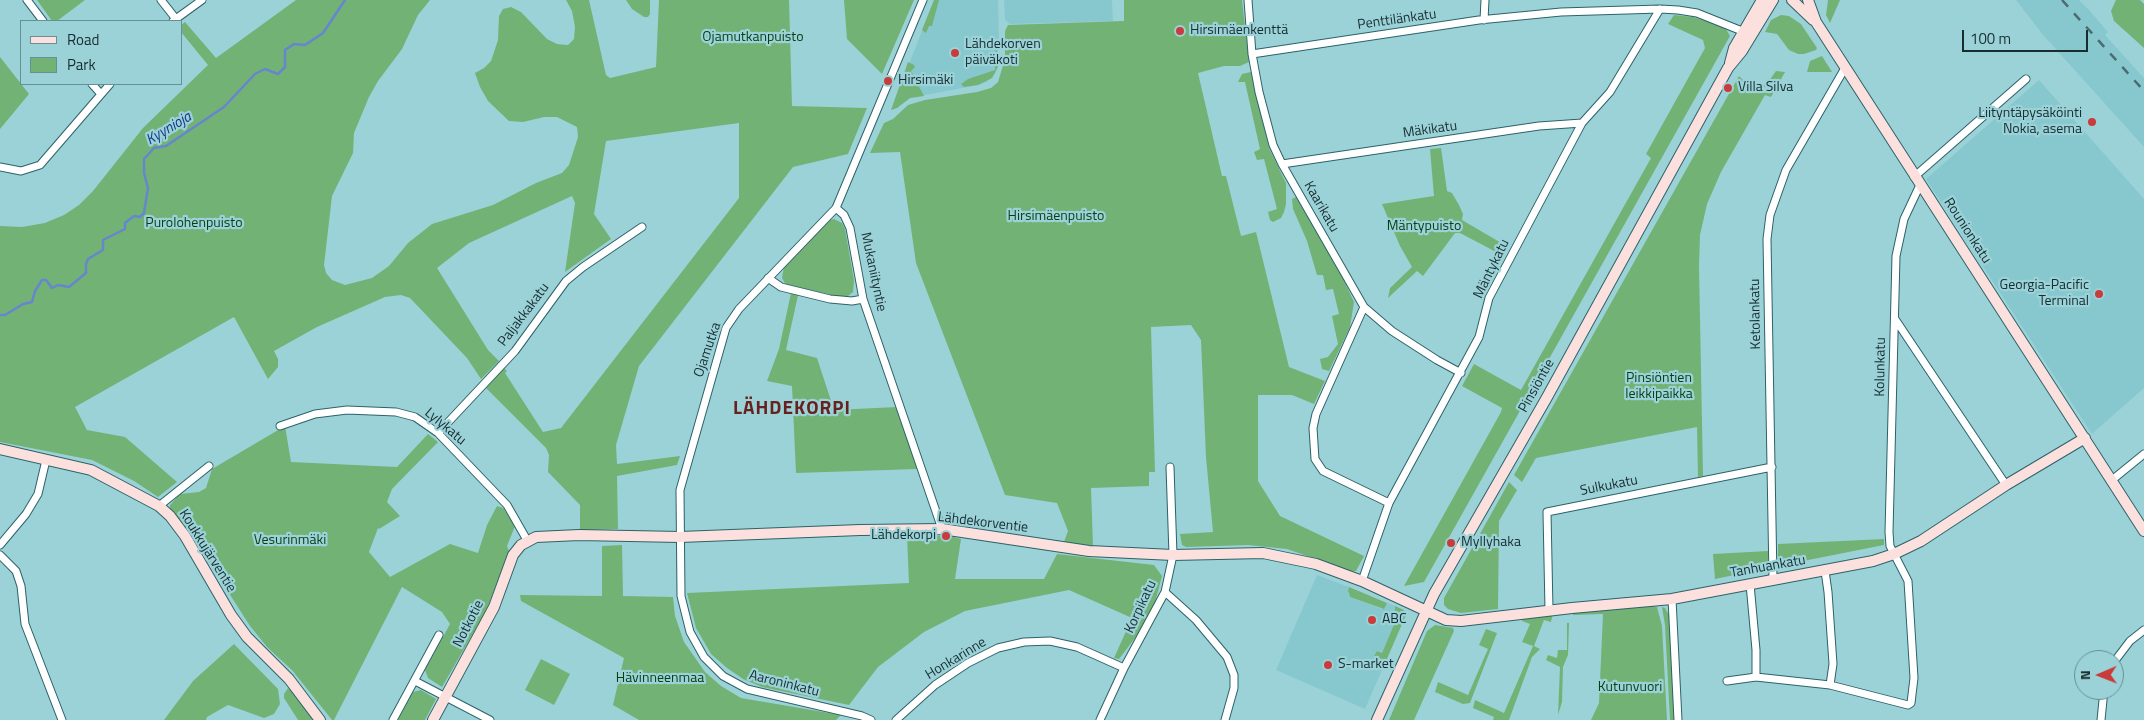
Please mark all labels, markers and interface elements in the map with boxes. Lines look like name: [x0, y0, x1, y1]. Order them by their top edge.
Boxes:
street label: Penttilänkatu: [1356, 6, 1438, 34]
legend: [20, 20, 182, 85]
scale bar: [1964, 20, 2090, 52]
place label: Hirsimäenkenttä: [1190, 23, 1288, 39]
marker: Hirsimäenkenttä: [1174, 25, 1186, 37]
text: 100 m: [1970, 27, 2011, 50]
text: Road: [67, 28, 99, 51]
park label: Ojamutkanpuisto: [702, 30, 804, 46]
place label: Lähdekorven päiväkoti: [965, 37, 1041, 70]
marker: Lähdekorven päiväkoti: [949, 47, 961, 59]
text: Park: [67, 53, 96, 76]
place label: Hirsimäki: [898, 73, 953, 89]
marker: Hirsimäki: [882, 75, 894, 87]
place label: Villa Silva: [1738, 80, 1793, 96]
marker: Villa Silva: [1722, 82, 1734, 94]
place label: Liityntäpysäköinti Nokia, asema: [1978, 106, 2082, 138]
water label: Kyynioja: [143, 108, 195, 150]
marker: Liityntäpysäköinti Nokia, asema: [2086, 116, 2098, 128]
street label: Mäkikatu: [1402, 118, 1458, 142]
street label: Kaarikatu: [1300, 179, 1342, 235]
street label: Rounionkatu: [1940, 195, 1994, 267]
park label: Hirsimäenpuisto: [1008, 209, 1104, 225]
park label: Purolohenpuisto: [145, 216, 243, 232]
park label: Mäntypuisto: [1387, 219, 1461, 235]
street label: Mukaniityntie: [856, 231, 890, 313]
street label: Mäntykatu: [1470, 237, 1514, 301]
street label: Ketolankatu: [1747, 278, 1765, 350]
place label: Georgia-Pacific Terminal: [2000, 278, 2089, 310]
street label: Paljakkakatu: [495, 280, 553, 350]
marker: Georgia-Pacific Terminal: [2093, 288, 2105, 300]
street label: Ojamutka: [691, 320, 725, 380]
street label: Kolunkatu: [1872, 337, 1890, 397]
street label: Pinsiöntie: [1516, 356, 1558, 416]
park label: Pinsiöntien leikkipaikka: [1625, 371, 1693, 404]
district label: LÄHDEKORPI: [732, 398, 852, 420]
street label: Lylykatu: [421, 405, 469, 449]
street label: Sulkukatu: [1579, 472, 1639, 500]
street label: Koukkujärventie: [175, 506, 239, 596]
street label: Lähdekorventie: [937, 509, 1029, 537]
place label: Lähdekorpi: [871, 528, 936, 544]
marker: Lähdekorpi: [940, 530, 952, 542]
park label: Vesurinmäki: [254, 533, 326, 549]
place label: Myllyhaka: [1461, 535, 1521, 551]
marker: Myllyhaka: [1445, 537, 1457, 549]
street label: Tanhuankatu: [1729, 552, 1807, 582]
street label: Korpikatu: [1121, 578, 1161, 636]
street label: Notkotie: [450, 598, 488, 650]
place label: ABC: [1382, 612, 1407, 628]
marker: ABC: [1366, 614, 1378, 626]
street label: Honkarinne: [923, 634, 989, 684]
north arrow: [2074, 650, 2124, 700]
place label: S-market: [1338, 657, 1394, 673]
marker: S-market: [1322, 659, 1334, 671]
street label: Aaroninkatu: [747, 667, 821, 701]
text: N: [2074, 670, 2095, 680]
park label: Hävinneenmaa: [616, 671, 704, 687]
park label: Kutunvuori: [1598, 680, 1662, 696]

